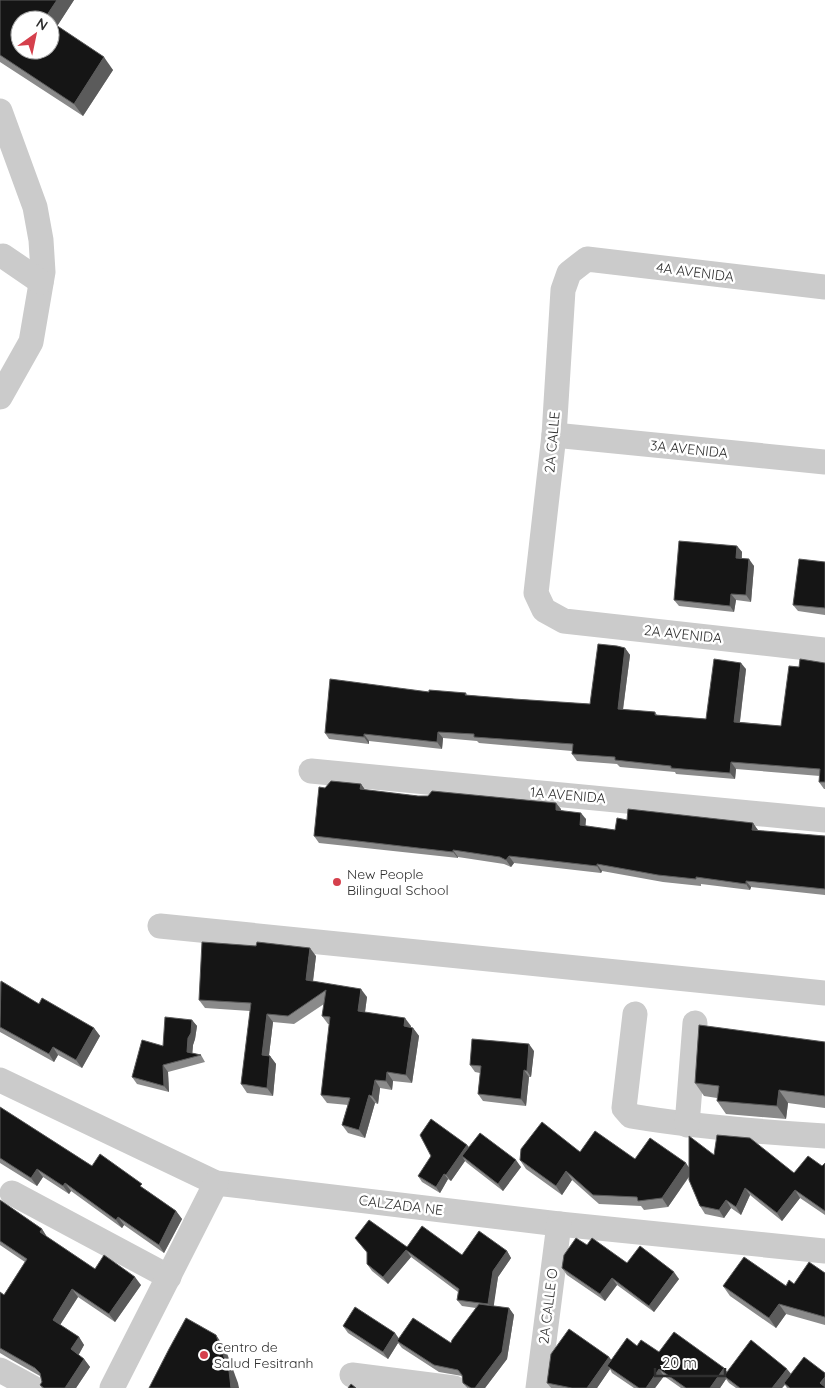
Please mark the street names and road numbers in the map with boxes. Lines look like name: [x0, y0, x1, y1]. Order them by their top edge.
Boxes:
street label: 4A AVENIDA: [655, 258, 735, 286]
street label: 2A CALLE: [540, 410, 564, 474]
street label: 3A AVENIDA: [649, 436, 729, 462]
street label: 2A AVENIDA: [643, 621, 723, 647]
street label: 1A AVENIDA: [529, 783, 607, 807]
street label: CALZADA NE: [358, 1191, 444, 1219]
street label: 2A CALLE O: [534, 1267, 562, 1345]

